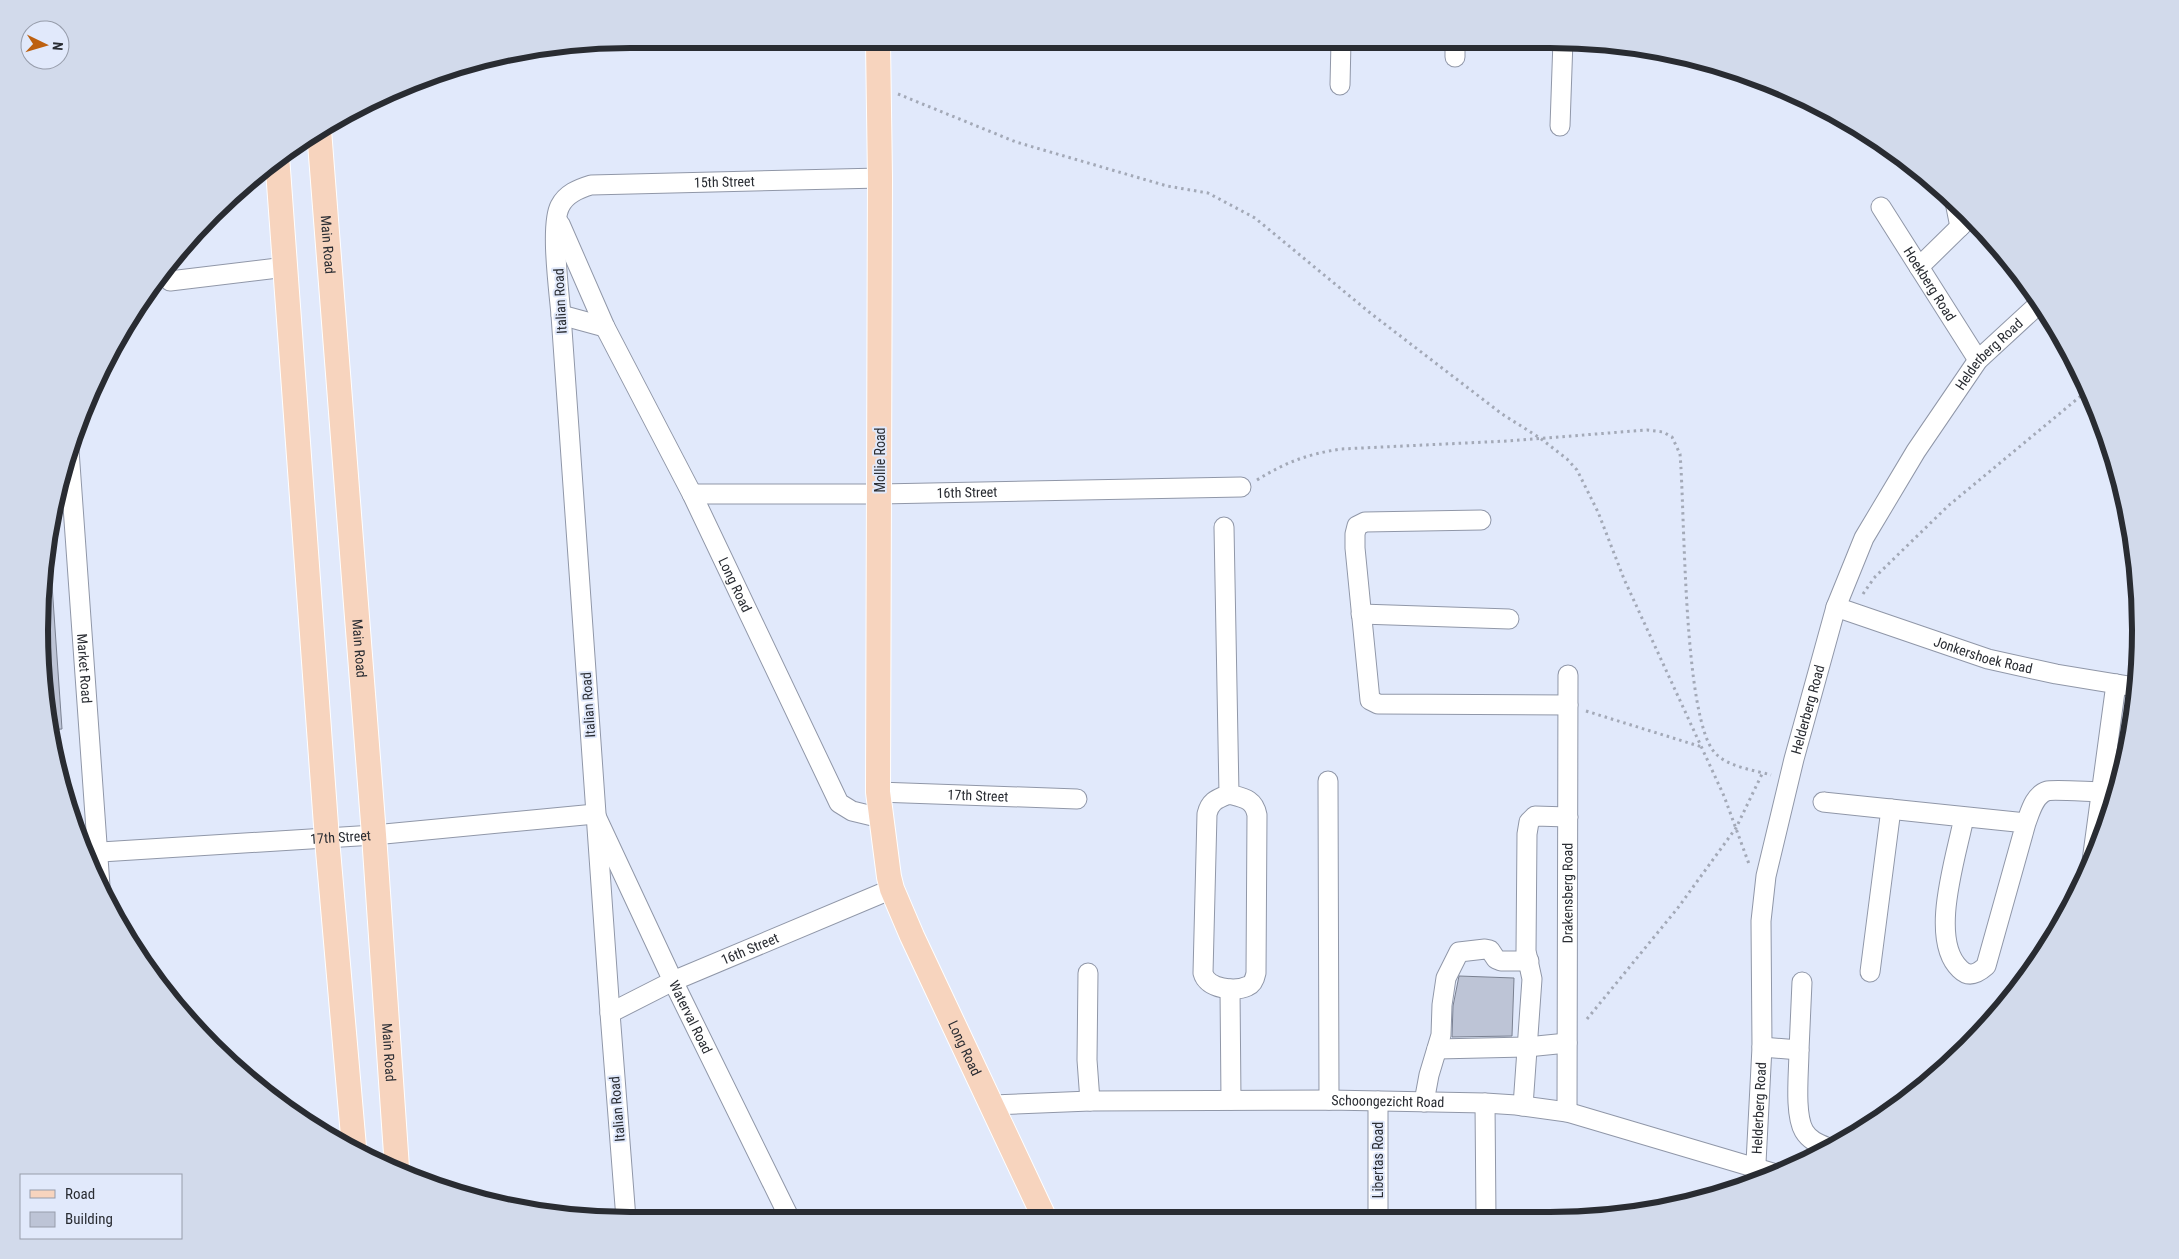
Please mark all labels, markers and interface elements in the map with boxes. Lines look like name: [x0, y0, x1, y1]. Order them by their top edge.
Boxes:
north arrow: [20, 20, 70, 70]
text: N: [50, 41, 66, 51]
street label: 15th Street: [694, 173, 755, 191]
street label: Main Road: [318, 215, 338, 275]
street label: Hoekberg Road: [1900, 244, 1959, 324]
street label: Italian Road: [550, 268, 570, 334]
street label: Helderberg Road: [1952, 315, 2026, 393]
street label: Mollie Road: [872, 427, 888, 493]
street label: 16th Street: [936, 484, 998, 501]
street label: Long Road: [715, 555, 755, 615]
street label: Main Road: [349, 619, 370, 678]
street label: Market Road: [74, 633, 95, 704]
street label: Jonkershoek Road: [1932, 633, 2034, 677]
street label: Helderberg Road: [1788, 663, 1828, 756]
street label: Italian Road: [578, 672, 598, 738]
street label: 17th Street: [947, 786, 1009, 805]
street label: 17th Street: [310, 827, 371, 847]
street label: Drakensberg Road: [1559, 843, 1576, 943]
street label: 16th Street: [719, 930, 781, 968]
street label: Waterval Road: [666, 978, 715, 1056]
street label: Long Road: [945, 1018, 984, 1078]
street label: Main Road: [379, 1023, 399, 1082]
street label: Helderberg Road: [1748, 1062, 1769, 1155]
street label: Italian Road: [606, 1076, 628, 1142]
street label: Schoongezicht Road: [1331, 1092, 1445, 1110]
street label: Libertas Road: [1370, 1122, 1386, 1198]
legend: [20, 1174, 182, 1239]
text: Road: [65, 1185, 95, 1203]
text: Building: [65, 1210, 113, 1228]

